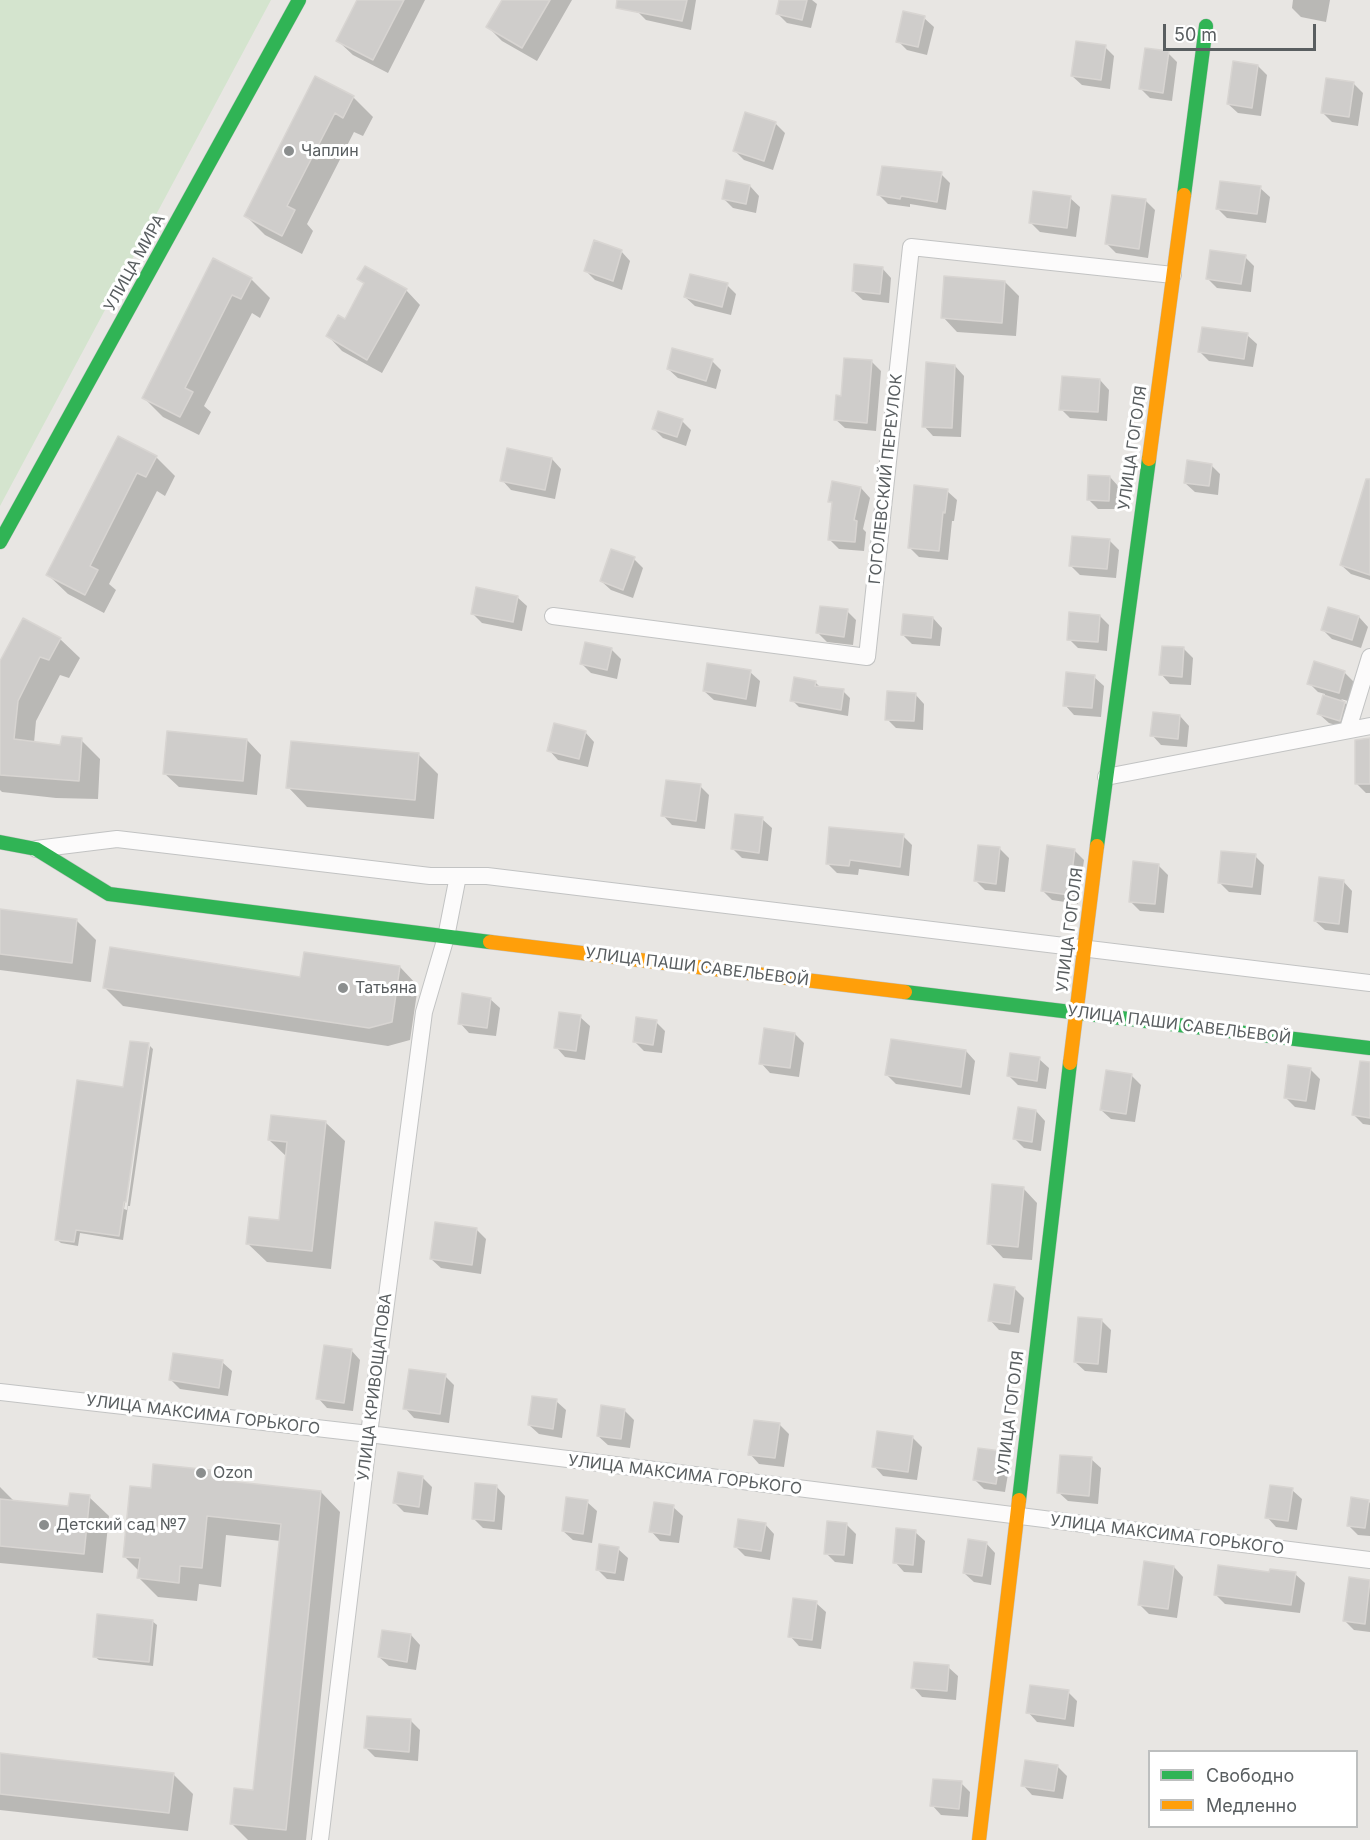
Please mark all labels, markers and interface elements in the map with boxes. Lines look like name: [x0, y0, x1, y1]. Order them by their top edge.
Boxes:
scale bar: [1166, 12, 1319, 50]
text: 50 m: [1174, 24, 1217, 45]
place label: Чаплин: [301, 141, 359, 161]
marker: Чаплин: [282, 144, 296, 158]
street label: УЛИЦА МИРА: [100, 211, 170, 315]
street label: ГОГОЛЕВСКИЙ ПЕРЕУЛОК: [865, 373, 907, 585]
street label: УЛИЦА ГОГОЛЯ: [1115, 385, 1151, 511]
street label: УЛИЦА ГОГОЛЯ: [1053, 867, 1087, 993]
street label: УЛИЦА ПАШИ САВЕЛЬЕВОЙ: [584, 944, 810, 990]
place label: Татьяна: [355, 978, 417, 998]
marker: Татьяна: [336, 981, 350, 995]
street label: УЛИЦА ПАШИ САВЕЛЬЕВОЙ: [1066, 1002, 1292, 1048]
street label: УЛИЦА КРИВОЩАПОВА: [354, 1292, 396, 1482]
street label: УЛИЦА ГОГОЛЯ: [994, 1350, 1028, 1476]
street label: УЛИЦА МАКСИМА ГОРЬКОГО: [85, 1391, 321, 1439]
street label: УЛИЦА МАКСИМА ГОРЬКОГО: [567, 1451, 803, 1499]
place label: Ozon: [213, 1463, 253, 1483]
marker: Ozon: [194, 1466, 208, 1480]
street label: УЛИЦА МАКСИМА ГОРЬКОГО: [1049, 1511, 1285, 1559]
place label: Детский сад №7: [56, 1515, 186, 1535]
marker: Детский сад №7: [37, 1518, 51, 1532]
legend: [1148, 1750, 1358, 1828]
text: Свободно: [1206, 1765, 1294, 1786]
text: Медленно: [1206, 1795, 1297, 1816]

